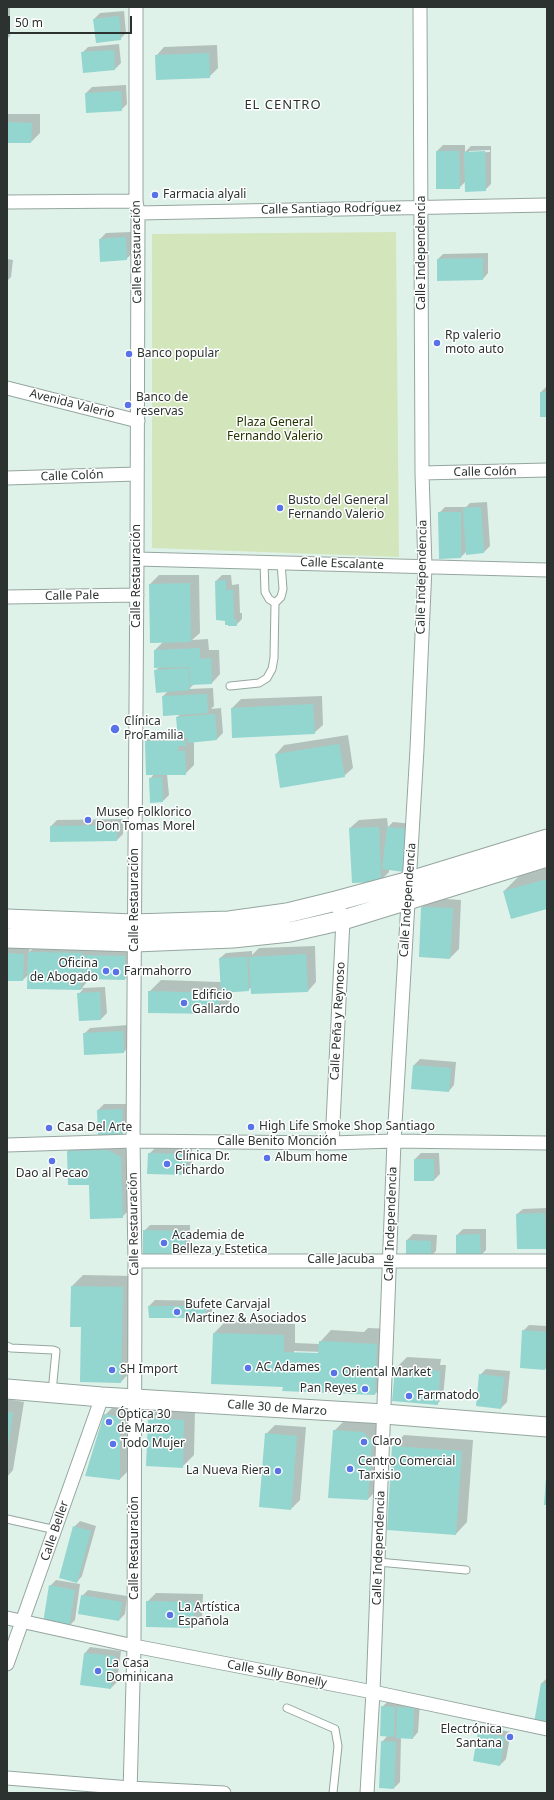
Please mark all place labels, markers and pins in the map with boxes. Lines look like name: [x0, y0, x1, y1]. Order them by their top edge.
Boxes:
place label: Farmacia alyali: [163, 188, 246, 202]
marker: Farmacia alyali: [150, 190, 160, 200]
place label: Rp valerio moto auto: [445, 329, 504, 357]
marker: Rp valerio moto auto: [432, 338, 442, 348]
place label: Banco popular: [137, 347, 219, 361]
marker: Banco popular: [124, 349, 134, 359]
place label: Banco de reservas: [136, 391, 188, 419]
marker: Banco de reservas: [123, 400, 133, 410]
place label: Busto del General Fernando Valerio: [288, 494, 388, 522]
marker: Busto del General Fernando Valerio: [275, 503, 285, 513]
place label: Clínica ProFamilia: [124, 715, 183, 743]
marker: Clínica ProFamilia: [109, 723, 121, 735]
place label: Museo Folklorico Don Tomas Morel: [96, 806, 195, 834]
marker: Museo Folklorico Don Tomas Morel: [83, 815, 93, 825]
place label: Oficina de Abogado: [30, 957, 98, 985]
place label: Farmahorro: [124, 965, 191, 979]
marker: Oficina de Abogado: [101, 966, 111, 976]
marker: Farmahorro: [111, 967, 121, 977]
place label: Edificio Gallardo: [192, 989, 240, 1017]
marker: Edificio Gallardo: [179, 998, 189, 1008]
place label: High Life Smoke Shop Santiago: [259, 1120, 435, 1134]
place label: Casa Del Arte: [57, 1121, 132, 1135]
marker: High Life Smoke Shop Santiago: [246, 1122, 256, 1132]
marker: Casa Del Arte: [44, 1123, 54, 1133]
place label: Clínica Dr. Pichardo: [175, 1150, 230, 1178]
place label: Album home: [275, 1151, 348, 1165]
marker: Album home: [262, 1153, 272, 1163]
marker: Dao al Pecao: [47, 1156, 57, 1166]
marker: Clínica Dr. Pichardo: [162, 1159, 172, 1169]
place label: Dao al Pecao: [16, 1167, 88, 1181]
place label: Academia de Belleza y Estetica: [172, 1229, 268, 1257]
marker: Academia de Belleza y Estetica: [159, 1238, 169, 1248]
place label: Bufete Carvajal Martinez & Asociados: [185, 1298, 306, 1326]
marker: Bufete Carvajal Martinez & Asociados: [172, 1307, 182, 1317]
place label: AC Adames: [256, 1361, 320, 1375]
place label: SH Import: [120, 1363, 178, 1377]
marker: AC Adames: [243, 1363, 253, 1373]
marker: SH Import: [107, 1365, 117, 1375]
place label: Oriental Market: [342, 1366, 431, 1380]
marker: Oriental Market: [329, 1368, 339, 1378]
place label: Pan Reyes: [300, 1382, 357, 1396]
marker: Pan Reyes: [360, 1384, 370, 1394]
place label: Farmatodo: [417, 1389, 479, 1403]
marker: Farmatodo: [404, 1391, 414, 1401]
place label: Óptica 30 de Marzo: [117, 1408, 171, 1436]
marker: Óptica 30 de Marzo: [104, 1417, 114, 1427]
place label: Claro: [372, 1435, 401, 1449]
place label: Todo Mujer: [121, 1437, 185, 1451]
marker: Claro: [359, 1437, 369, 1447]
marker: Todo Mujer: [108, 1439, 118, 1449]
place label: Centro Comercial Tarxisio: [358, 1455, 455, 1483]
place label: La Nueva Riera: [186, 1464, 270, 1478]
marker: Centro Comercial Tarxisio: [345, 1464, 355, 1474]
marker: La Nueva Riera: [273, 1466, 283, 1476]
place label: La Artística Española: [178, 1601, 240, 1629]
marker: La Artística Española: [165, 1610, 175, 1620]
place label: La Casa Dominicana: [106, 1657, 173, 1685]
marker: La Casa Dominicana: [93, 1666, 103, 1676]
place label: Electrónica Santana: [440, 1723, 502, 1751]
marker: Electrónica Santana: [505, 1732, 515, 1742]

